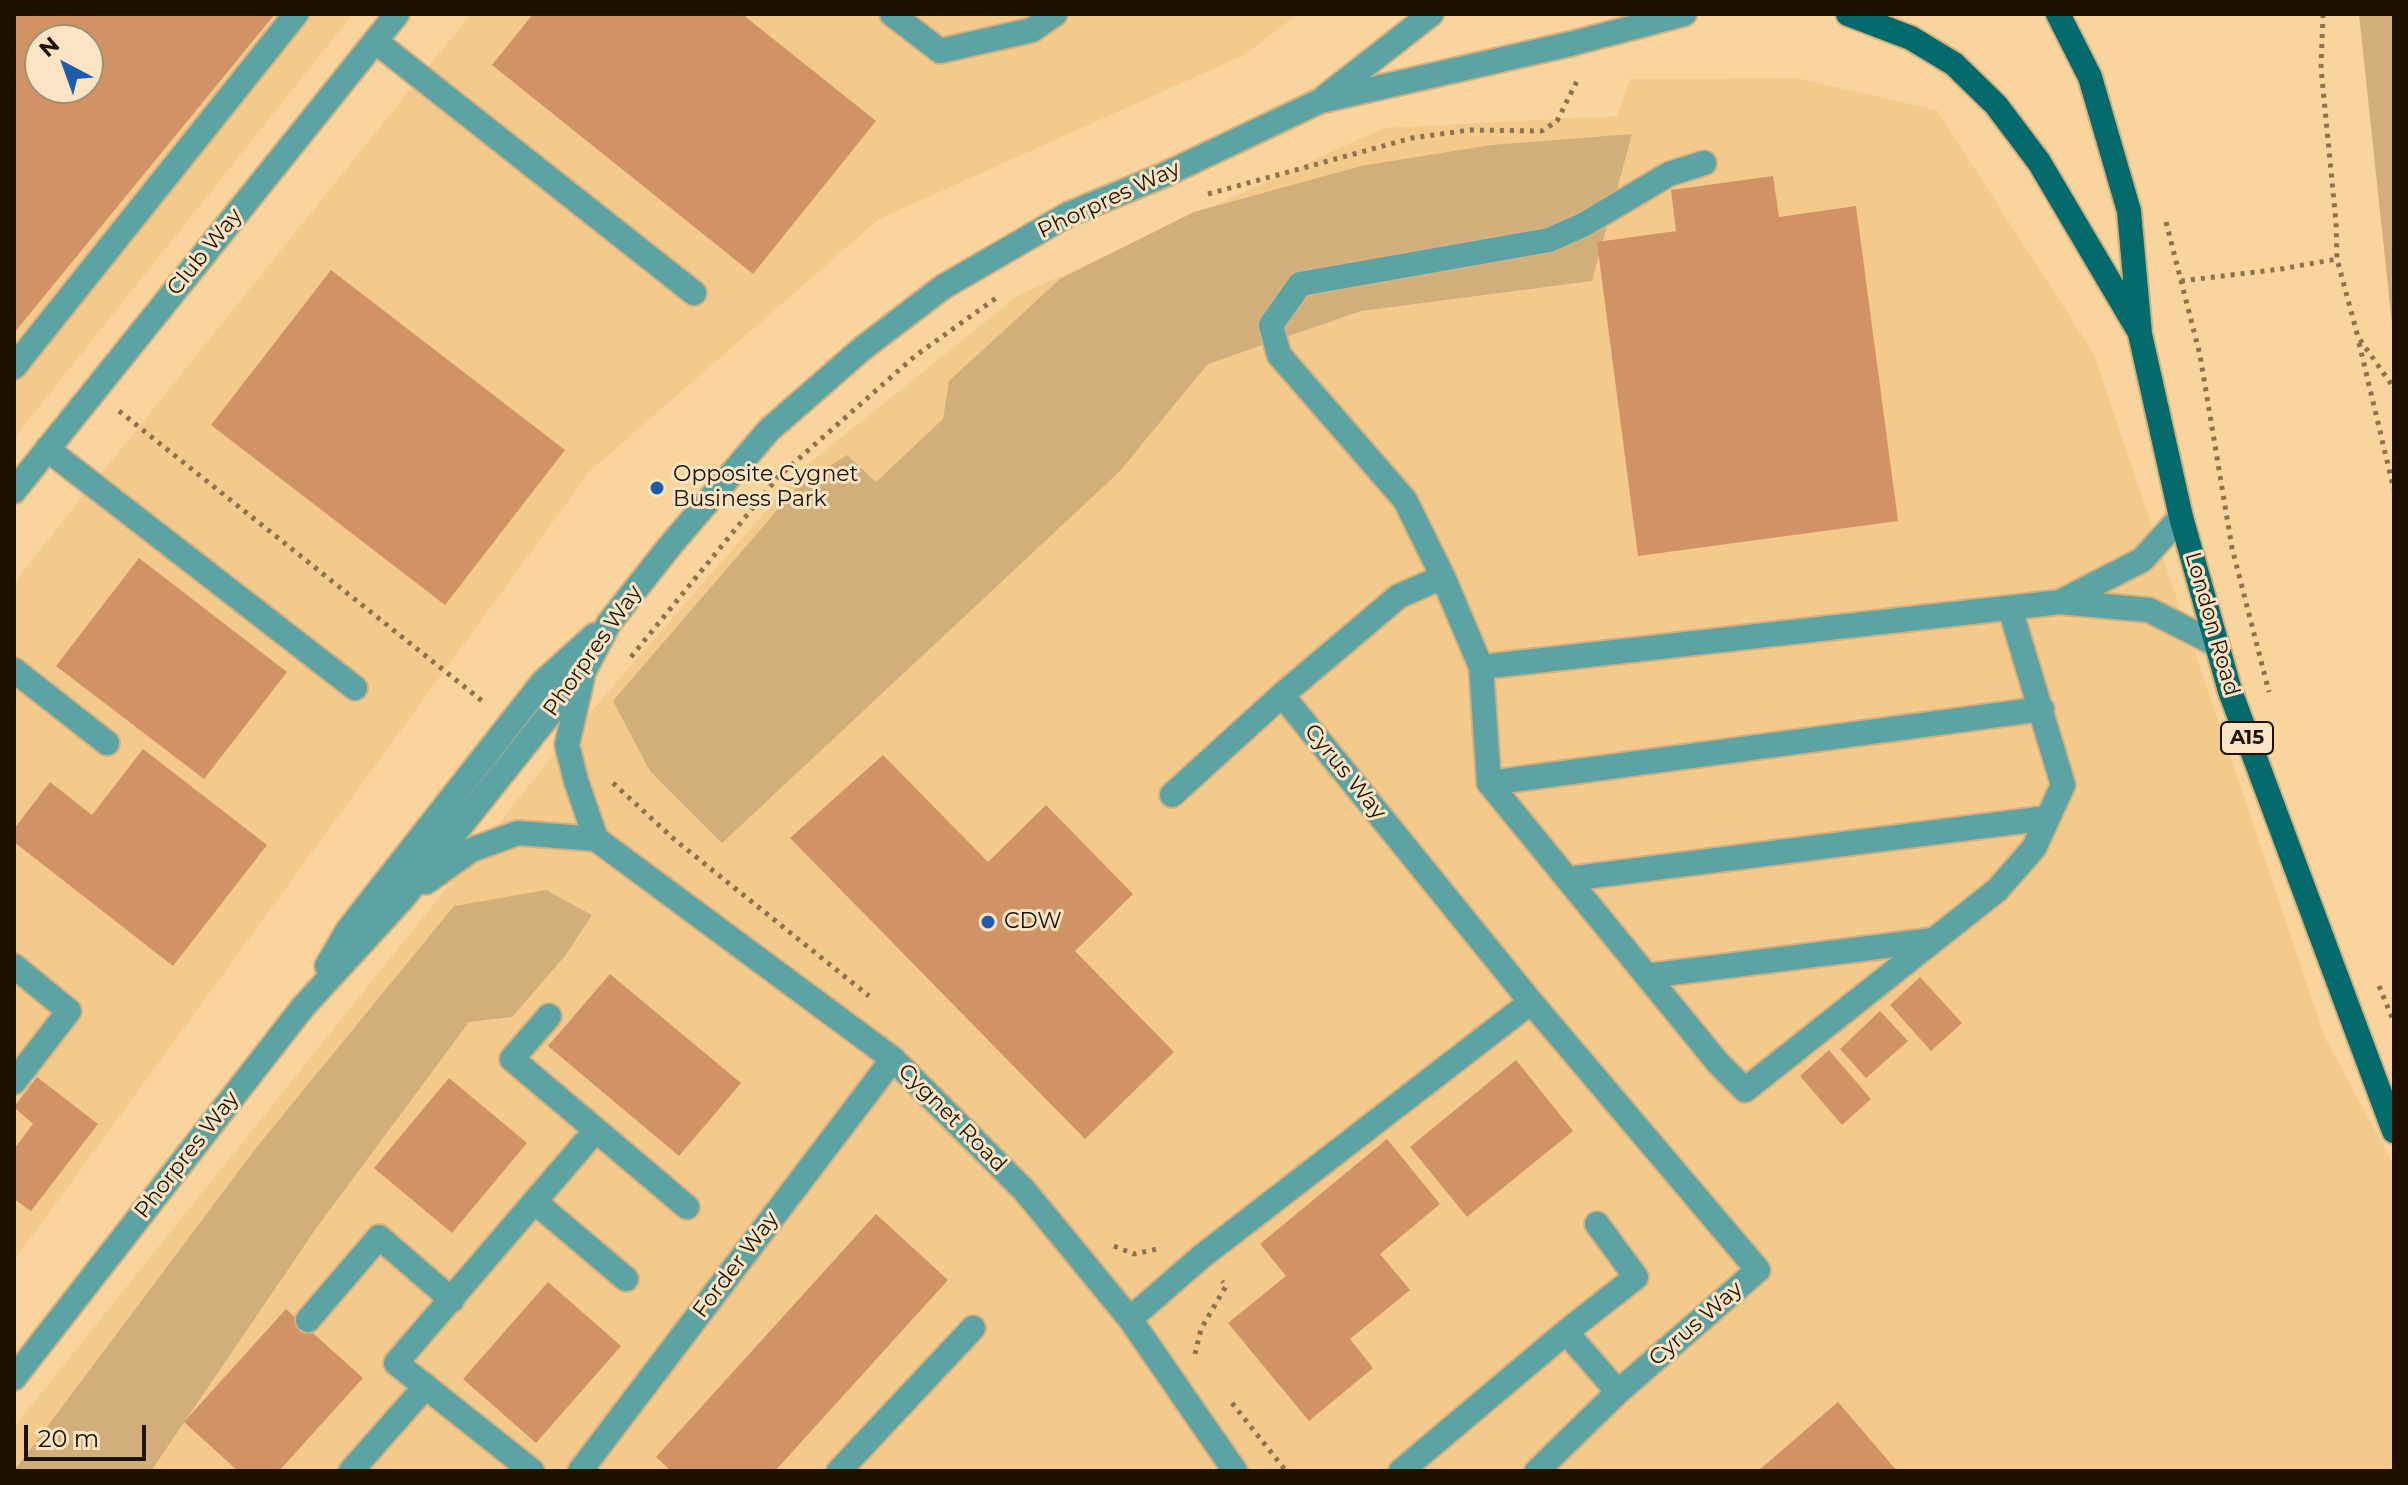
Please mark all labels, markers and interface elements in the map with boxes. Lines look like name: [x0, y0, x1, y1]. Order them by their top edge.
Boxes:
north arrow: [24, 24, 104, 104]
text: N: [34, 31, 65, 63]
street label: Phorpres Way: [1034, 155, 1184, 245]
street label: Club Way: [162, 203, 248, 301]
place label: Opposite Cygnet Business Park: [673, 462, 858, 514]
marker: Opposite Cygnet Business Park: [648, 479, 666, 497]
street label: London Road: [2179, 549, 2245, 699]
street label: Phorpres Way: [538, 580, 648, 722]
street label: Cyrus Way: [1298, 719, 1392, 825]
road number: A15: [2221, 722, 2273, 754]
place label: CDW: [1004, 909, 1062, 935]
marker: CDW: [979, 913, 997, 931]
street label: Cygnet Road: [892, 1058, 1012, 1178]
street label: Phorpres Way: [129, 1086, 245, 1224]
street label: Forder Way: [687, 1207, 785, 1323]
street label: Cyrus Way: [1644, 1276, 1748, 1372]
scale bar: [28, 1409, 150, 1459]
text: 20 m: [38, 1424, 99, 1453]

